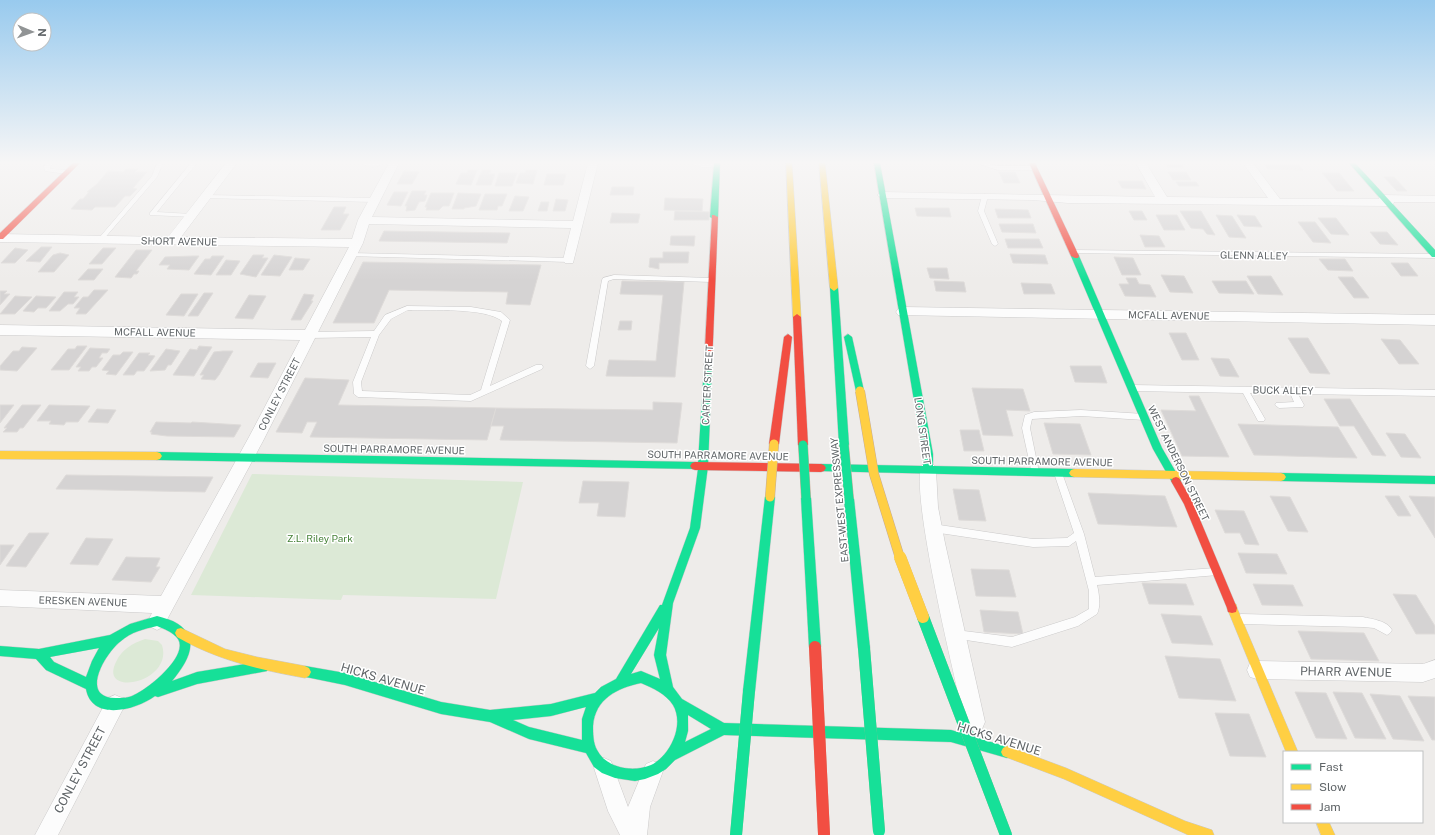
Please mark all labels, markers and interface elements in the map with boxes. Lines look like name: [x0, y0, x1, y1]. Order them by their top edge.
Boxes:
north arrow: [12, 12, 52, 52]
text: N: [36, 28, 48, 37]
street label: SHORT AVENUE: [141, 234, 217, 248]
street label: GLENN ALLEY: [1220, 248, 1288, 262]
street label: MCFALL AVENUE: [1128, 308, 1210, 322]
street label: MCFALL AVENUE: [114, 325, 196, 339]
street label: CARTER STREET: [699, 345, 715, 425]
street label: CONLEY STREET: [255, 356, 303, 432]
street label: BUCK ALLEY: [1252, 383, 1314, 397]
street label: LONG STREET: [912, 396, 934, 466]
street label: WEST ANDERSON STREET: [1146, 403, 1212, 523]
street label: EAST-WEST EXPRESSWAY: [828, 437, 850, 563]
street label: SOUTH PARRAMORE AVENUE: [323, 442, 465, 456]
street label: SOUTH PARRAMORE AVENUE: [647, 448, 789, 462]
street label: SOUTH PARRAMORE AVENUE: [971, 454, 1113, 468]
park label: Z.L. Riley Park: [287, 532, 353, 544]
street label: ERESKEN AVENUE: [38, 593, 128, 609]
street label: HICKS AVENUE: [339, 660, 427, 698]
street label: PHARR AVENUE: [1300, 664, 1392, 680]
street label: HICKS AVENUE: [955, 720, 1043, 758]
street label: CONLEY STREET: [51, 724, 109, 816]
legend: [1283, 751, 1423, 823]
text: Fast: [1319, 760, 1344, 774]
text: Slow: [1319, 780, 1347, 794]
text: Jam: [1319, 800, 1341, 814]

